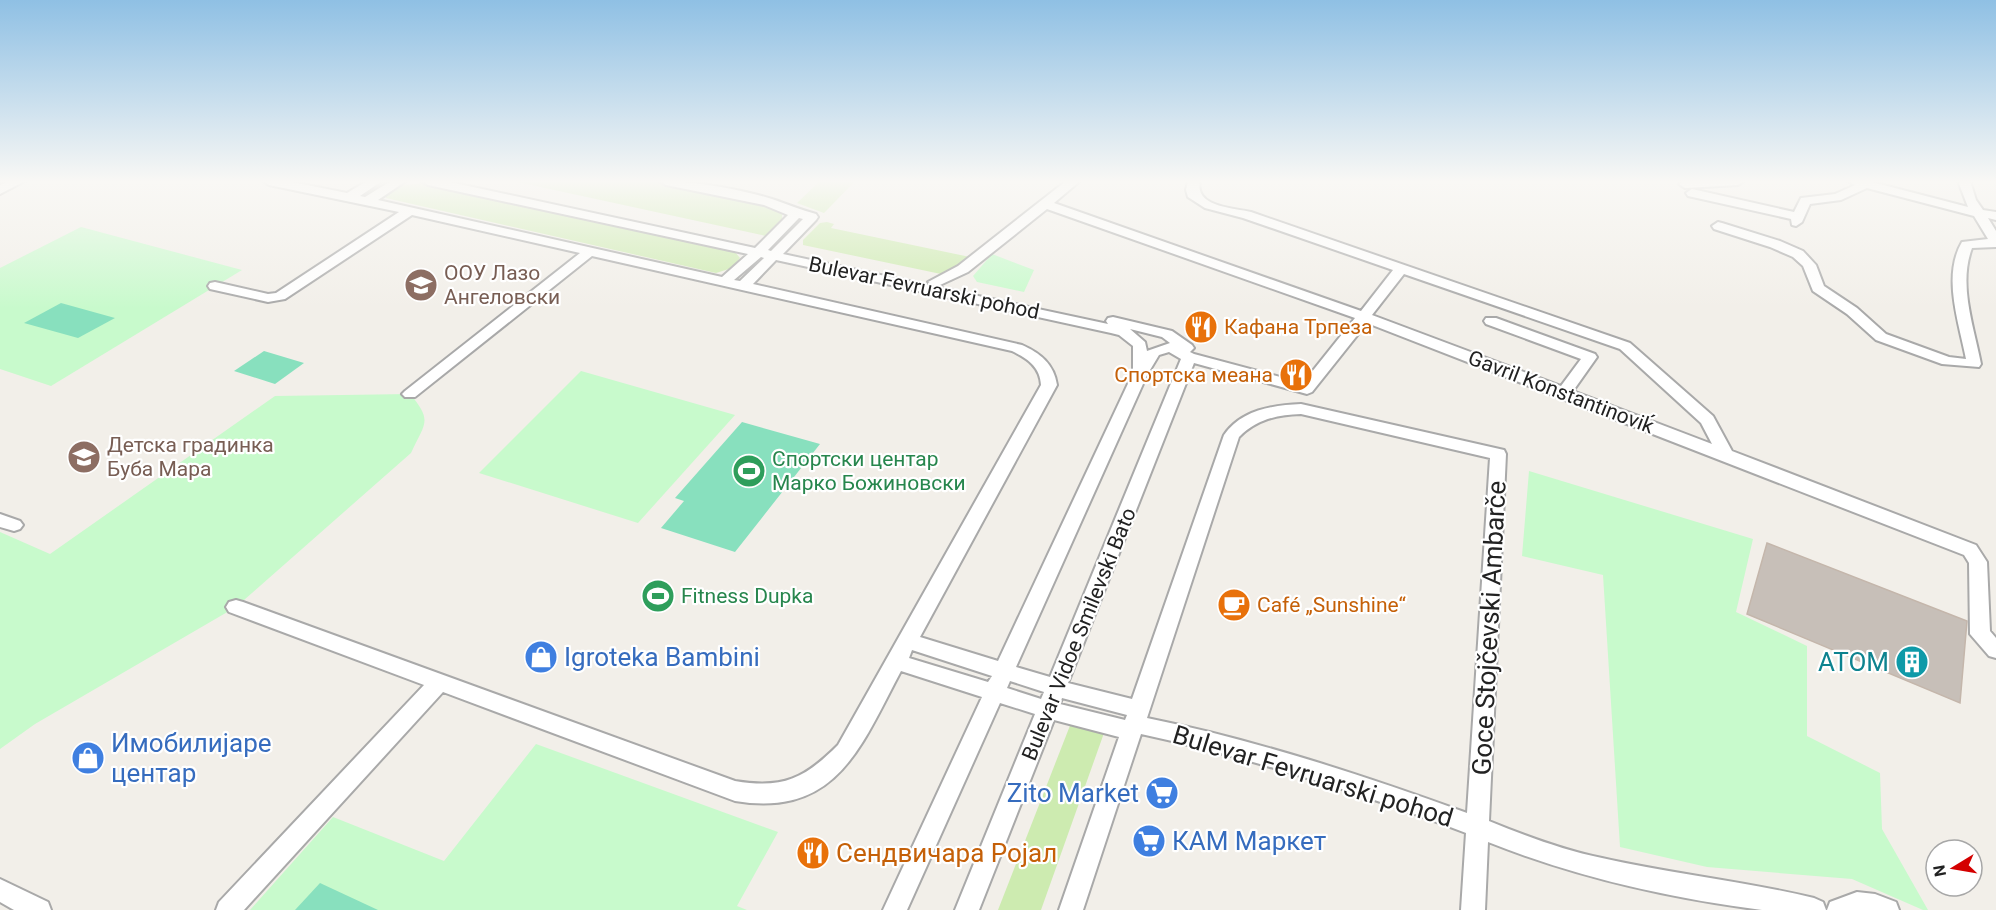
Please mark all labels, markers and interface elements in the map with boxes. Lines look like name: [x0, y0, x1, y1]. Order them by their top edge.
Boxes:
street label: Bulevar Fevruarski pohod: [806, 252, 1042, 324]
place label: ООУ Лазо Ангеловски: [444, 261, 560, 309]
school or university icon: ООУ Лазо Ангеловски: [403, 267, 439, 303]
restaurant icon: Кафана Трпеза: [1183, 309, 1219, 345]
place label: Кафана Трпеза: [1224, 315, 1372, 339]
street label: Gavril Konstantinoviḱ: [1465, 346, 1657, 439]
restaurant icon: Спортска меана: [1278, 357, 1314, 393]
place label: Спортска меана: [1114, 363, 1273, 387]
place label: Детска градинка Буба Мара: [107, 433, 274, 481]
school or university icon: Детска градинка Буба Мара: [66, 439, 102, 475]
place label: Спортски центар Марко Божиновски: [772, 447, 966, 495]
sports icon: Спортски центар Марко Божиновски: [731, 453, 767, 489]
street label: Goce Stojčevski Ambarče: [1466, 480, 1512, 776]
street label: Bulevar Vidoe Smilevski Bato: [1017, 504, 1141, 764]
sports icon: Fitness Dupka: [640, 578, 676, 614]
place label: Fitness Dupka: [681, 584, 813, 608]
cafe icon: Café „Sunshine“: [1216, 587, 1252, 623]
place label: Café „Sunshine“: [1257, 593, 1406, 617]
shop icon: Igroteka Bambini: [523, 639, 559, 675]
place label: Igroteka Bambini: [564, 642, 760, 672]
building icon: АТОМ: [1894, 644, 1930, 680]
place label: АТОМ: [1818, 647, 1889, 677]
street label: Bulevar Fevruarski pohod: [1169, 719, 1457, 833]
place label: Имобилијаре центар: [111, 728, 272, 788]
shop icon: Имобилијаре центар: [70, 740, 106, 776]
supermarket icon: Zito Market: [1144, 775, 1180, 811]
place label: Zito Market: [1007, 778, 1139, 808]
supermarket icon: КАМ Маркет: [1131, 823, 1167, 859]
place label: КАМ Маркет: [1172, 826, 1326, 856]
restaurant icon: Сендвичара Ројал: [795, 835, 831, 871]
place label: Сендвичара Ројал: [836, 838, 1057, 868]
north arrow: [1924, 838, 1984, 898]
text: N: [1929, 863, 1950, 878]

